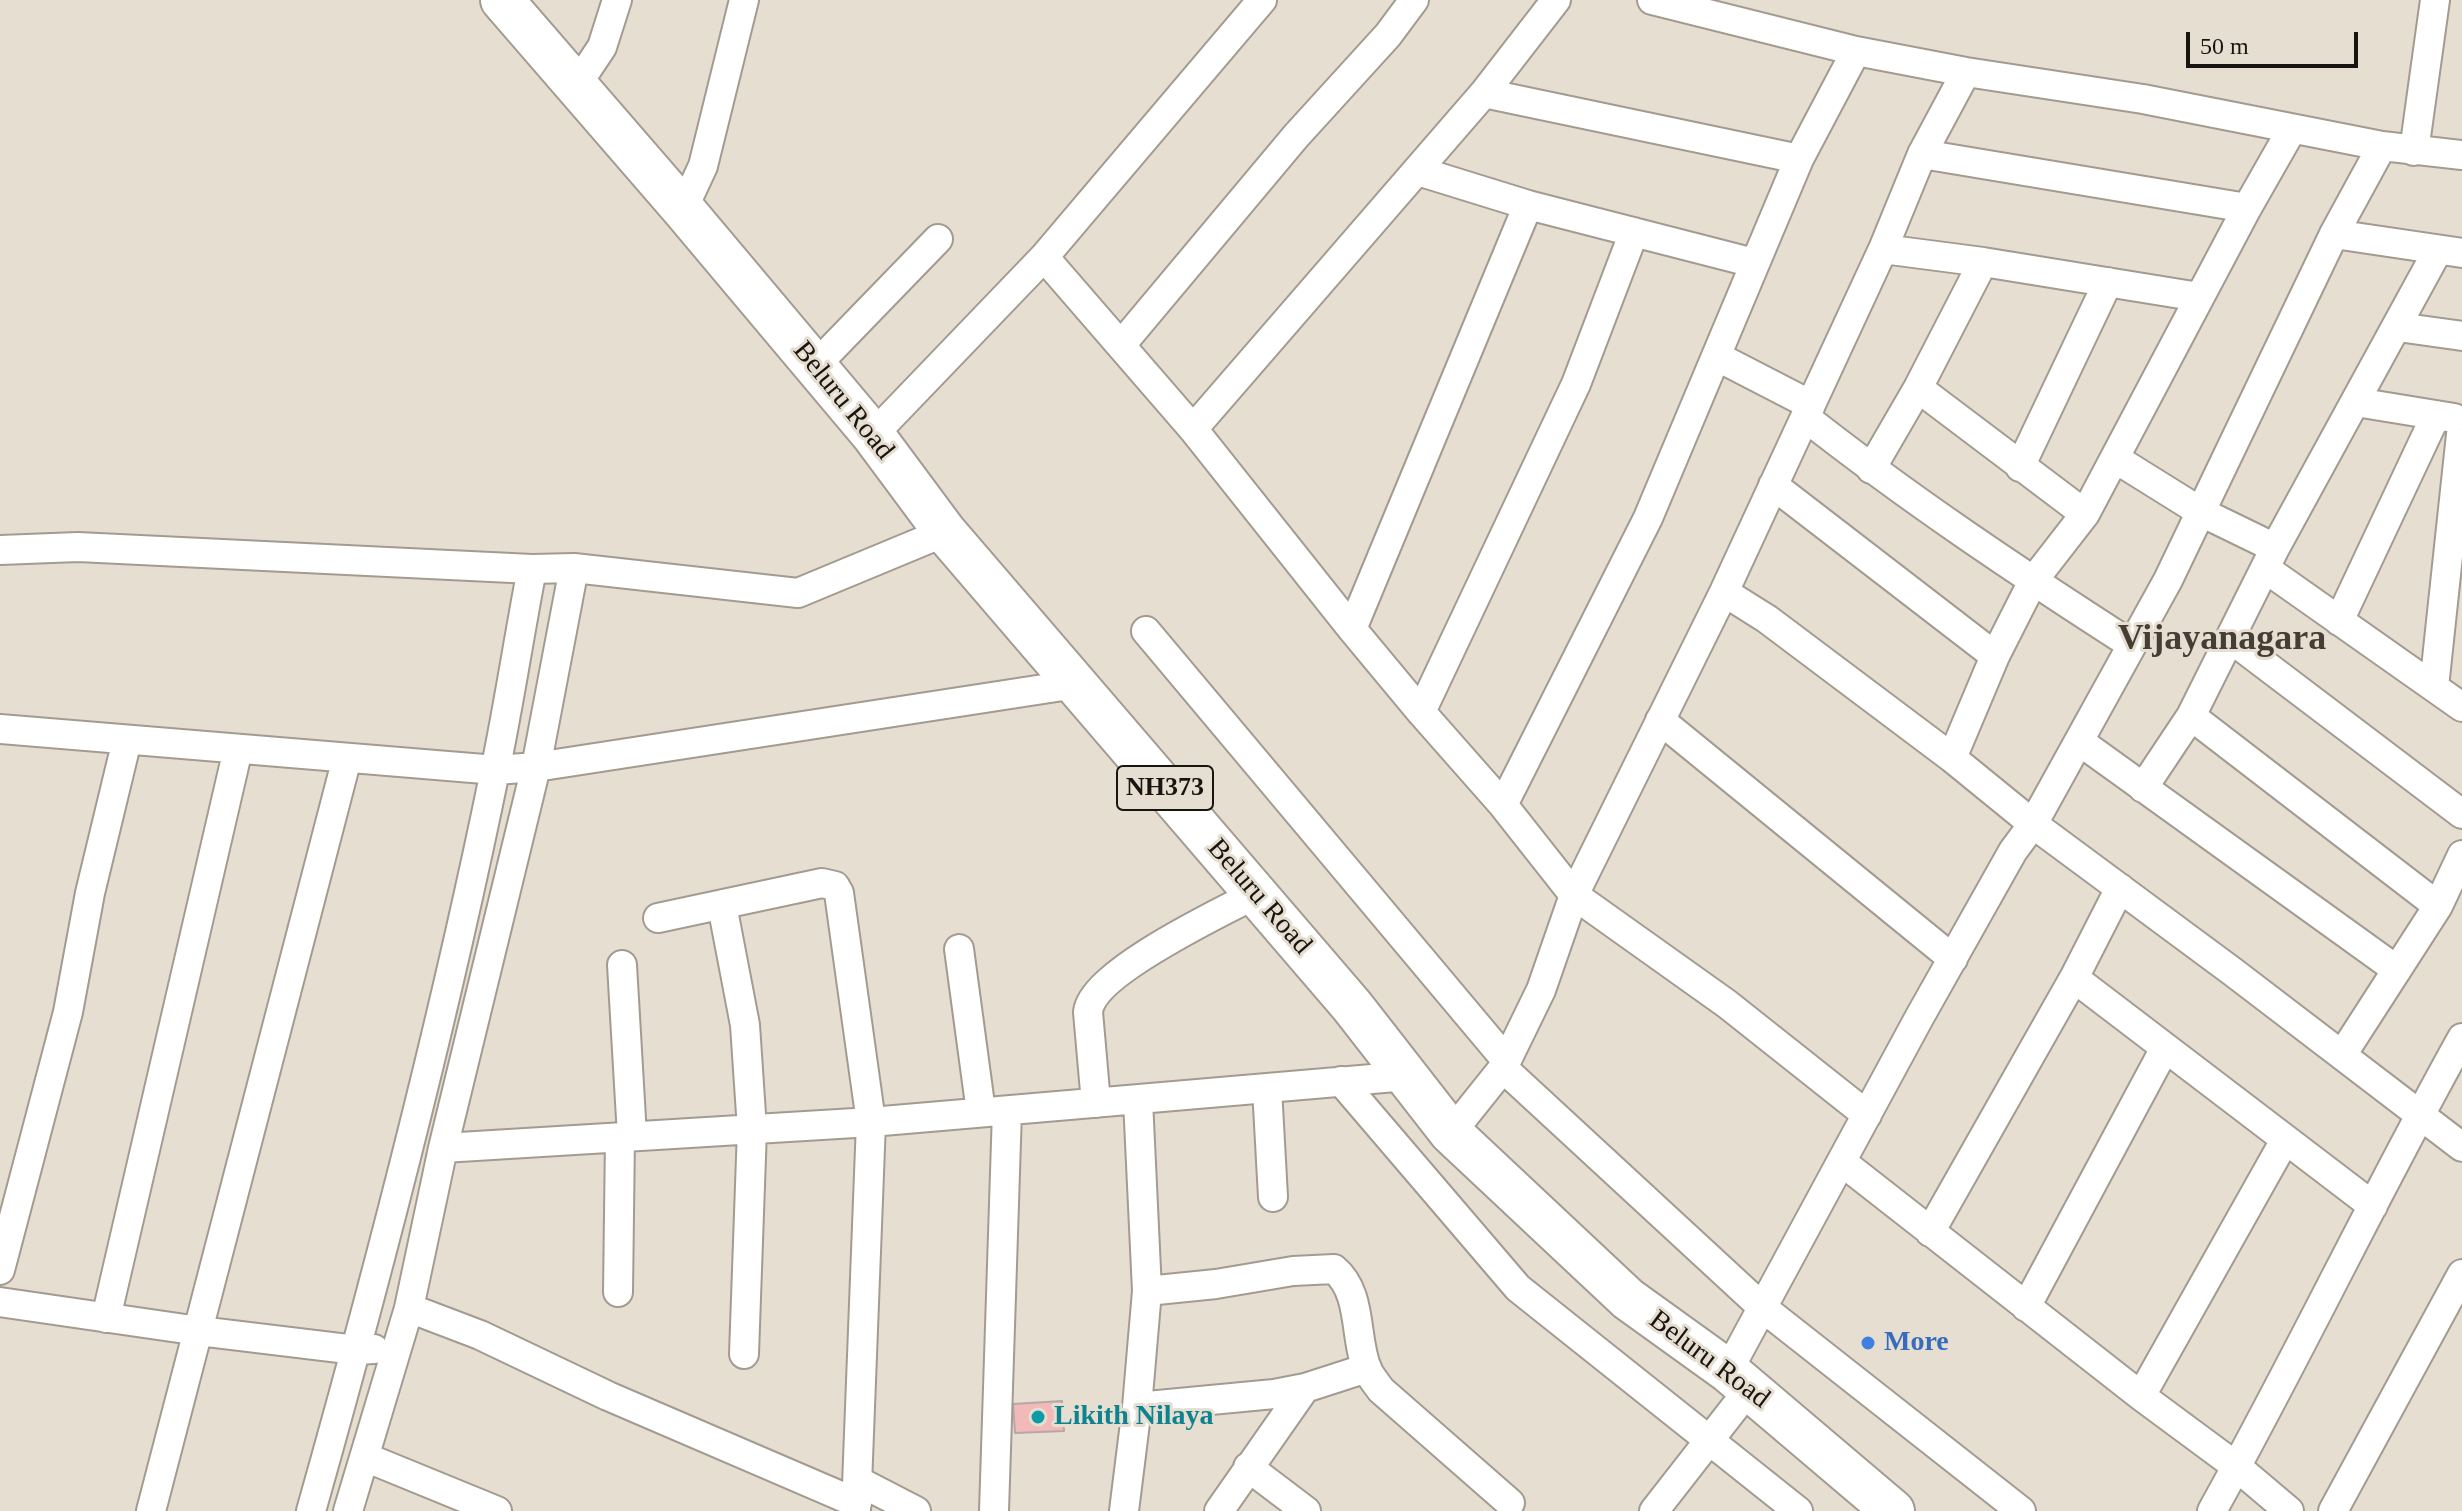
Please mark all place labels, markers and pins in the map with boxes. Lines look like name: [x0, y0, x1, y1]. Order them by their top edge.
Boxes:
place label: More: [1884, 1326, 1949, 1360]
marker: More: [1859, 1334, 1877, 1352]
place label: Likith Nilaya: [1054, 1400, 1213, 1434]
marker: Likith Nilaya: [1029, 1408, 1047, 1426]

